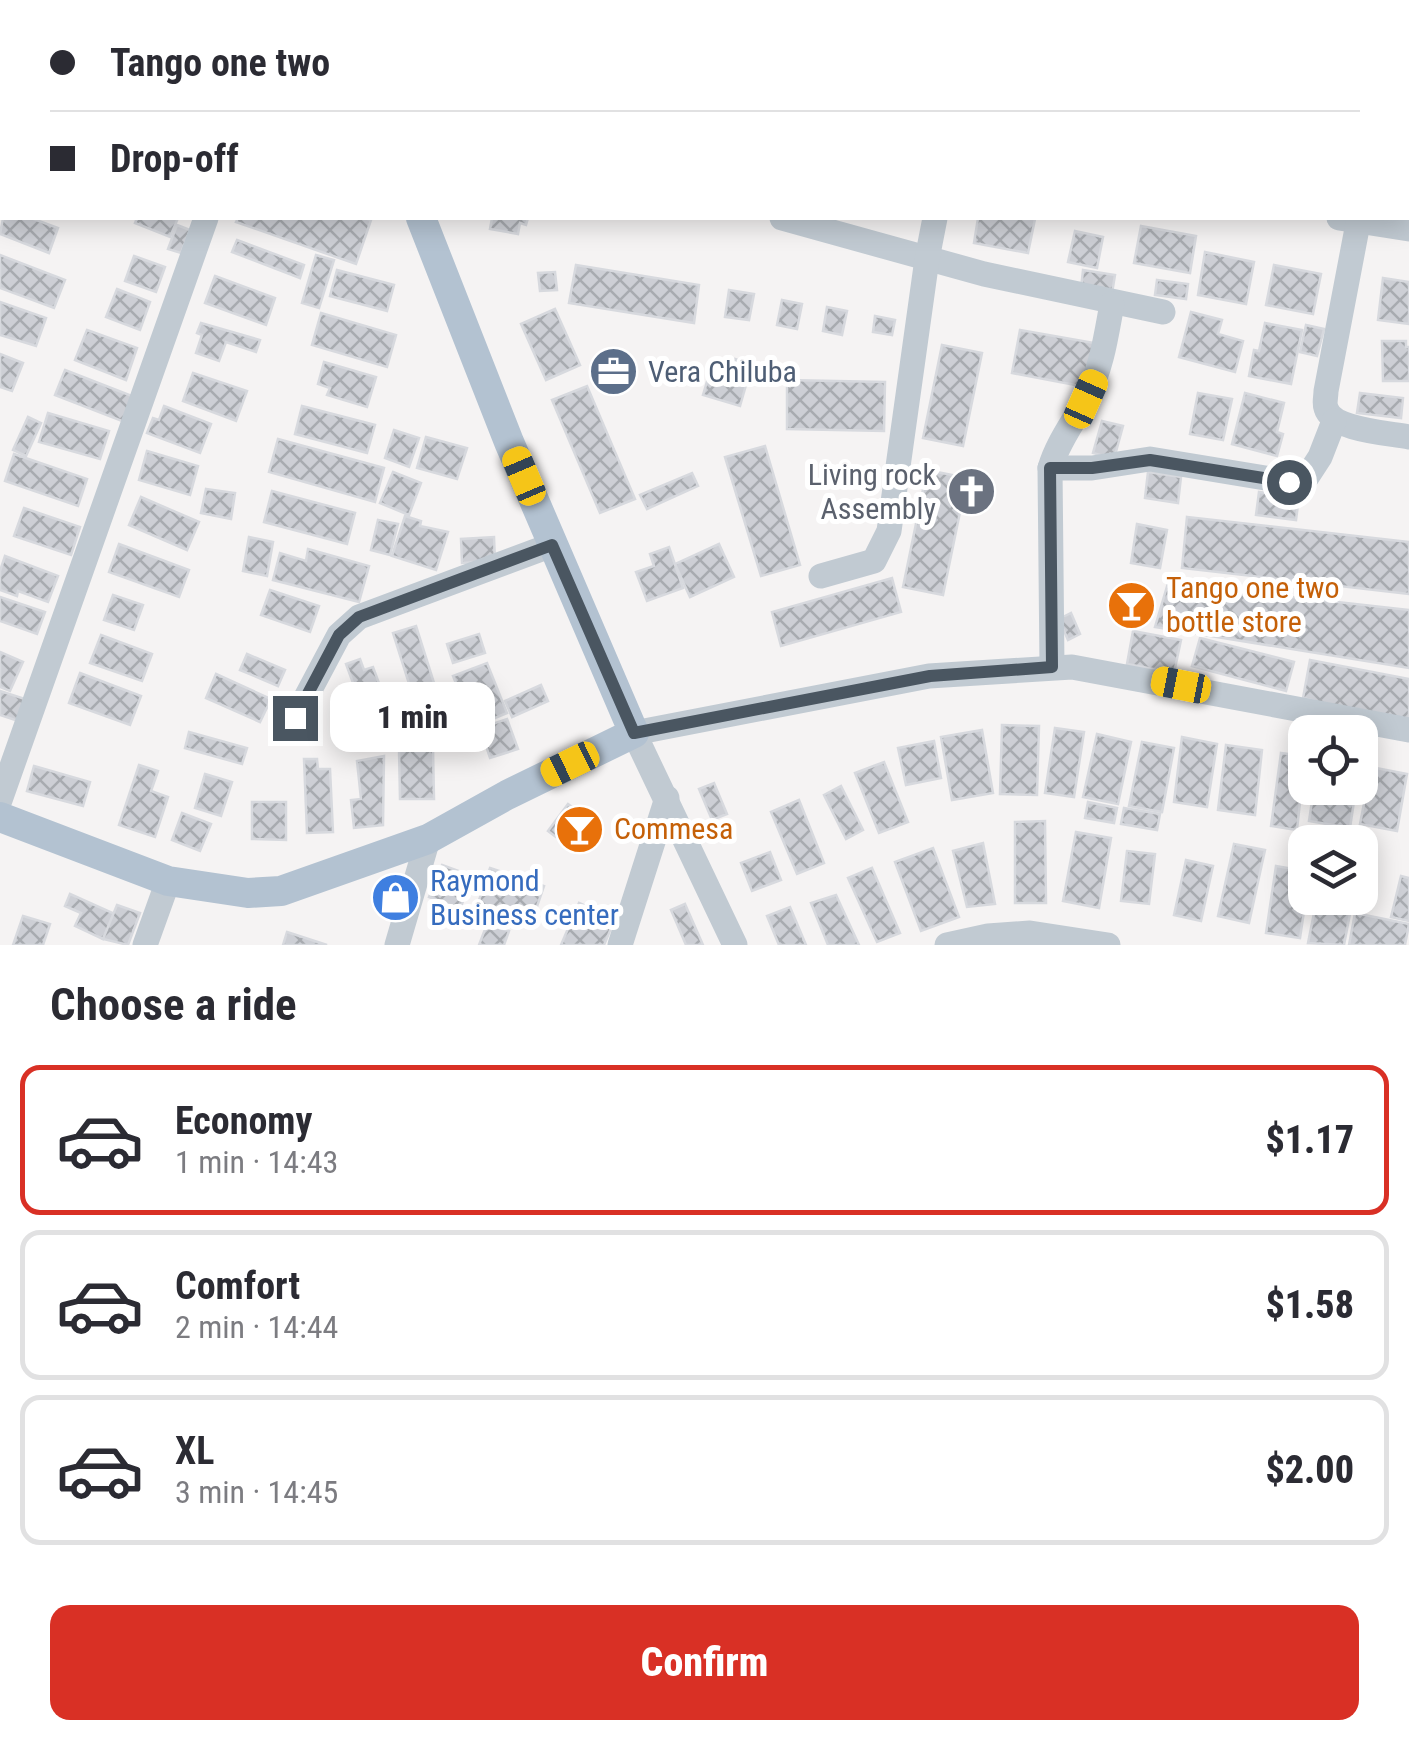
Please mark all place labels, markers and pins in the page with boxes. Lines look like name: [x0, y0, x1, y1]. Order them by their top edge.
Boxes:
office icon: Vera Chiluba: [587, 346, 639, 398]
place label: Vera Chiluba: [648, 354, 797, 389]
place label: Living rock Assembly: [808, 457, 936, 526]
church icon: Living rock Assembly: [945, 466, 997, 518]
place label: Tango one two bottle store: [1166, 570, 1340, 639]
bar icon: Tango one two bottle store: [1105, 579, 1157, 631]
bar icon: Commesa: [553, 803, 605, 855]
place label: Commesa: [614, 811, 733, 846]
place label: Raymond Business center: [430, 863, 619, 932]
shop icon: Raymond Business center: [369, 872, 421, 924]

